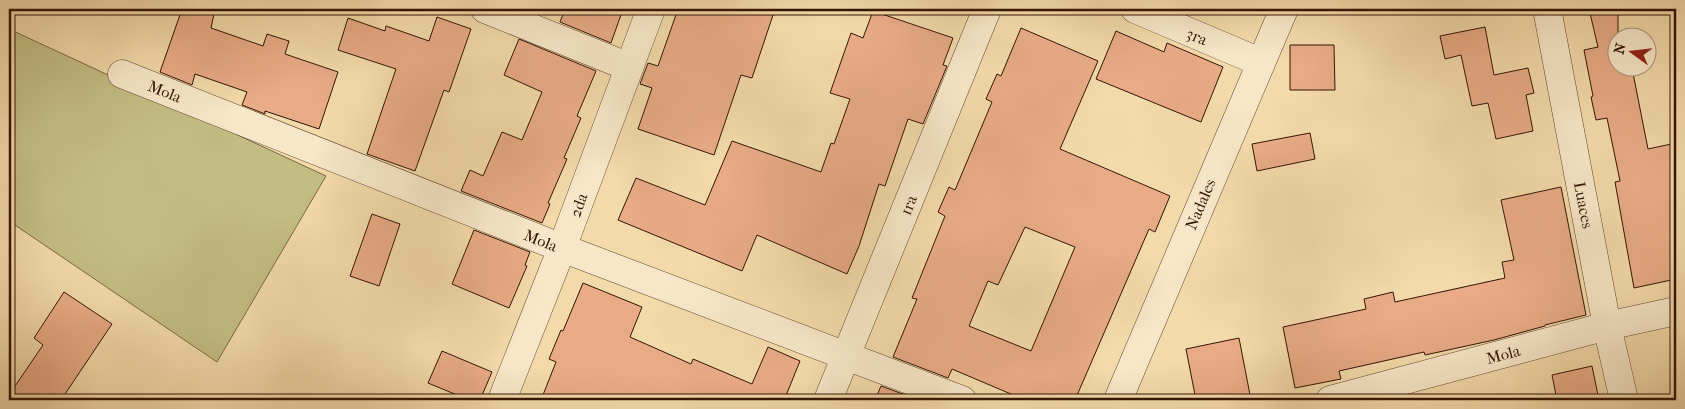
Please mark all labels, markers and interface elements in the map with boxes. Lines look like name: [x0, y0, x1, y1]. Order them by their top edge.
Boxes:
street label: 3ra: [1184, 24, 1211, 49]
north arrow: [1608, 28, 1658, 78]
text: N: [1610, 41, 1630, 56]
street label: Mola: [145, 76, 185, 107]
street label: Nadales: [1181, 176, 1220, 232]
street label: Luaces: [1570, 180, 1597, 230]
street label: 2da: [565, 190, 592, 220]
street label: 1ra: [896, 192, 921, 218]
street label: Mola: [521, 225, 561, 256]
street label: Mola: [1484, 341, 1523, 368]

